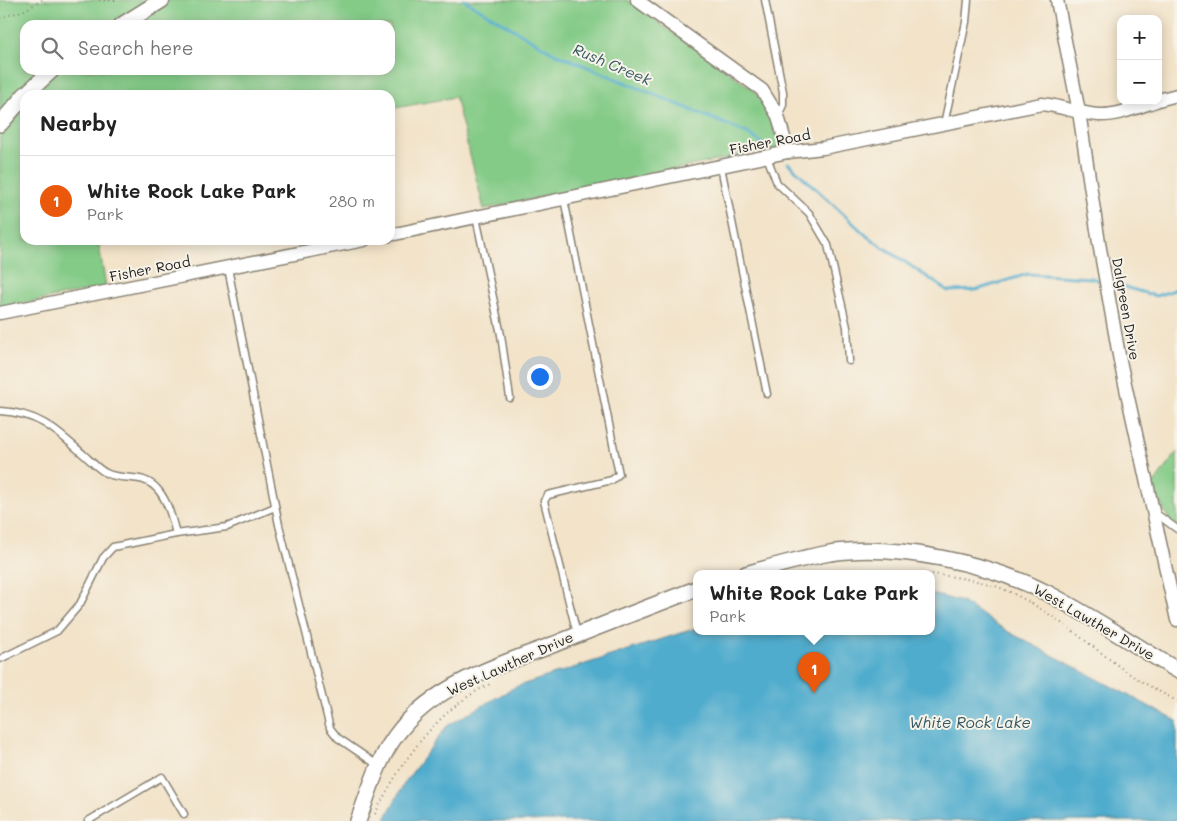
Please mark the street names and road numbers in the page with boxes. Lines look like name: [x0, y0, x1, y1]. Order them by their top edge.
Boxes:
street label: Fisher Road: [728, 124, 812, 159]
street label: Fisher Road: [108, 251, 192, 286]
street label: Dalgreen Drive: [1108, 256, 1145, 362]
street label: West Lawther Drive: [1030, 579, 1158, 664]
street label: West Lawther Drive: [444, 627, 576, 700]

